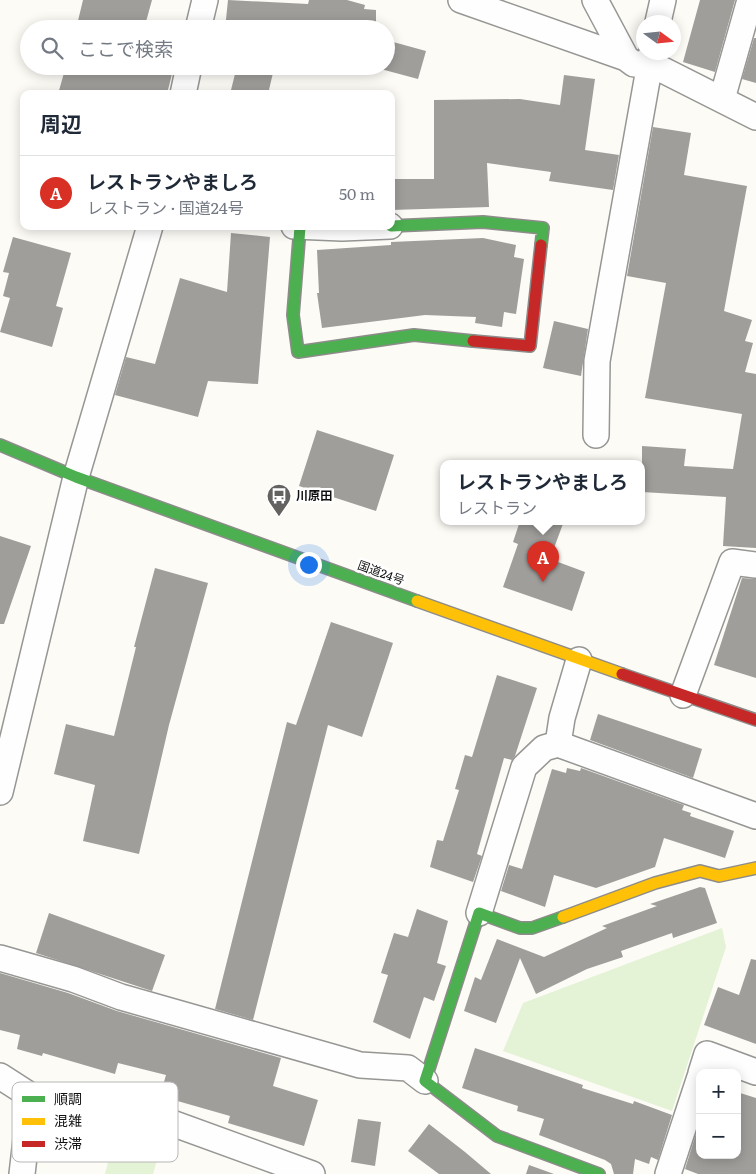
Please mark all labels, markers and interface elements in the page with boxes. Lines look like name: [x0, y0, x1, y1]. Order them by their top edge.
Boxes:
north arrow: [636, 15, 681, 60]
search box: [20, 20, 395, 75]
icon: search: [38, 34, 66, 62]
text: ここで検索: [78, 34, 173, 62]
text: 周辺: [40, 107, 82, 138]
text: レストランやましろ: [87, 167, 258, 195]
text: A: [50, 181, 62, 205]
text: 50 m: [339, 181, 375, 205]
text: レストラン · 国道24号: [87, 195, 244, 219]
popup: [440, 460, 645, 525]
text: レストランやましろ: [457, 467, 628, 495]
bus stop icon: 川原田: [266, 483, 292, 517]
place label: 川原田: [296, 486, 332, 504]
text: レストラン: [457, 495, 537, 519]
pin: A: [527, 541, 559, 582]
your location: [296, 552, 322, 578]
street label: 国道24号: [355, 555, 407, 589]
map controls: [696, 1069, 741, 1159]
button: +: [696, 1069, 741, 1114]
legend: [12, 1082, 178, 1162]
text: 順調: [54, 1088, 82, 1108]
text: 混雑: [54, 1110, 82, 1130]
button: −: [696, 1114, 741, 1159]
text: 渋滞: [54, 1133, 82, 1153]

